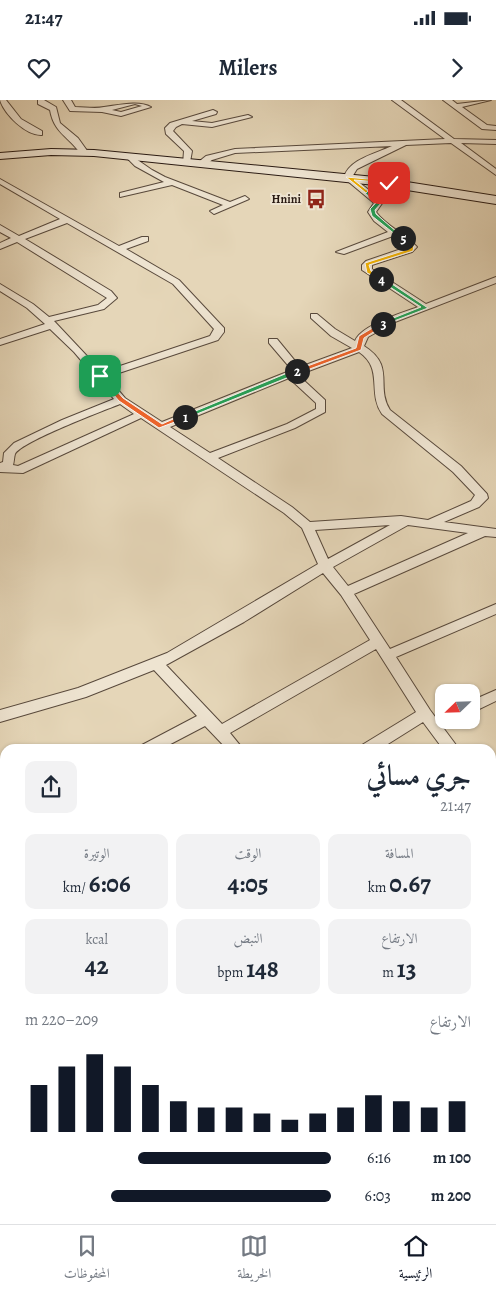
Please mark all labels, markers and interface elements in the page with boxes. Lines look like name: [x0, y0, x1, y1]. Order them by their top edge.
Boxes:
text: 21:47: [25, 5, 63, 31]
text: Milers: [219, 53, 277, 83]
icon: heart: [25, 54, 53, 82]
icon: forward: [443, 54, 471, 82]
pin: [368, 162, 410, 204]
icon: check: [375, 169, 403, 197]
bus stop icon: Hnini: [305, 188, 327, 210]
place label: Hnini: [272, 191, 301, 207]
pin: 5: [390, 226, 416, 250]
text: 5: [401, 229, 406, 248]
pin: 4: [368, 266, 394, 292]
text: 4: [378, 270, 385, 289]
pin: 3: [370, 312, 396, 336]
text: 3: [380, 315, 387, 334]
pin: [79, 355, 121, 397]
pin: 2: [284, 358, 310, 384]
icon: arrive: [86, 362, 114, 390]
text: 2: [294, 362, 301, 381]
pin: 1: [172, 404, 198, 430]
text: 1: [183, 408, 188, 427]
north arrow: [435, 684, 480, 729]
map controls: [435, 684, 480, 729]
text: جري مسائي: [366, 757, 471, 795]
button: share: [25, 761, 77, 813]
text: 21:47: [440, 795, 471, 817]
text: الوتيرة: [84, 844, 110, 863]
text: الوقت: [235, 844, 261, 863]
text: المسافة: [385, 844, 414, 863]
text: 6:06: [89, 867, 131, 901]
text: 4:05: [228, 867, 268, 901]
text: 0.67: [389, 867, 431, 901]
text: /km: [63, 878, 89, 897]
text: km: [368, 878, 389, 897]
text: النبض: [234, 929, 262, 948]
text: الارتفاع: [381, 929, 418, 948]
text: kcal: [85, 930, 108, 949]
text: 42: [85, 949, 109, 983]
text: 148: [246, 952, 279, 986]
text: 13: [397, 952, 416, 986]
text: bpm: [217, 963, 246, 982]
text: m: [382, 963, 397, 982]
text: 209–220 m: [25, 1009, 98, 1031]
text: الارتفاع: [429, 1011, 471, 1033]
text: 6:16: [367, 1147, 391, 1169]
text: 100 m: [433, 1147, 471, 1169]
text: 6:03: [365, 1185, 391, 1207]
text: 200 m: [431, 1185, 471, 1207]
tab: المحفوظات: [64, 1232, 110, 1287]
tab: الخريطة: [237, 1232, 271, 1287]
tab: الرئيسية: [399, 1232, 432, 1287]

